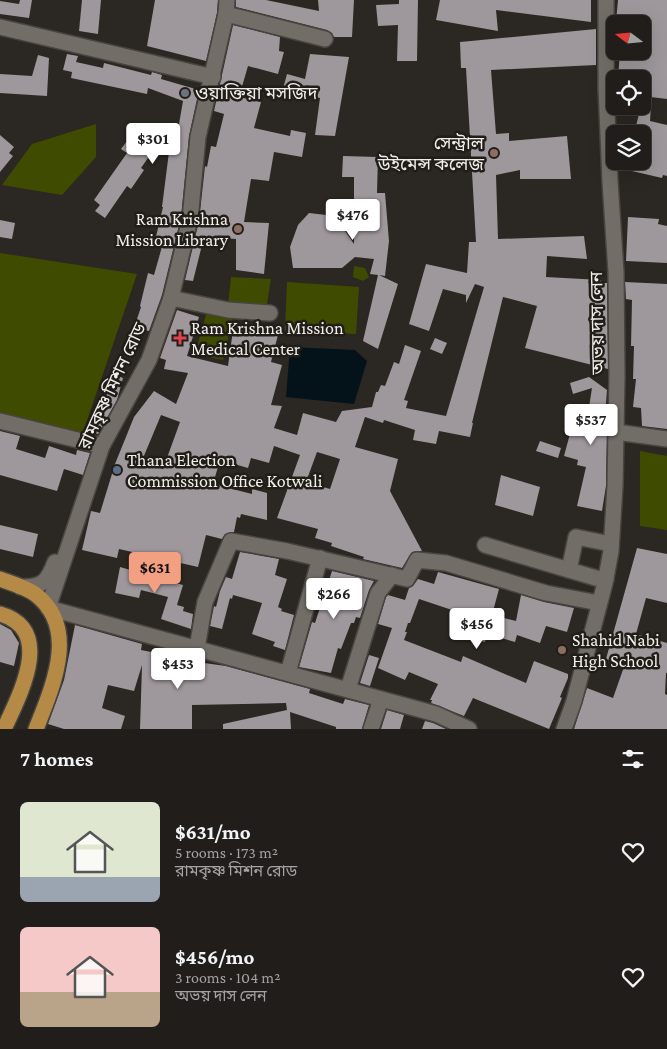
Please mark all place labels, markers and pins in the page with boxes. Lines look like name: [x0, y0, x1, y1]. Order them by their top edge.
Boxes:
place label: ওয়াক্তিয়া মসজিদ: [195, 83, 318, 103]
marker: ওয়াক্তিয়া মসজিদ: [179, 87, 191, 99]
pin: $301: [123, 122, 183, 165]
place label: সেন্ট্রাল উইমেন্স কলেজ: [377, 133, 485, 174]
marker: সেন্ট্রাল উইমেন্স কলেজ: [488, 147, 500, 159]
pin: $476: [323, 198, 383, 241]
place label: Ram Krishna Mission Library: [115, 209, 229, 250]
marker: Ram Krishna Mission Library: [232, 223, 244, 235]
place label: Ram Krishna Mission Medical Center: [191, 318, 344, 359]
marker: Ram Krishna Mission Medical Center: [173, 331, 187, 345]
pin: $537: [561, 404, 621, 446]
place label: Thana Election Commission Office Kotwali: [127, 450, 323, 491]
marker: Thana Election Commission Office Kotwali: [111, 464, 123, 476]
pin: $631: [125, 552, 185, 594]
pin: $266: [304, 578, 364, 620]
pin: $456: [447, 608, 507, 650]
place label: Shahid Nabi High School: [572, 630, 660, 671]
marker: Shahid Nabi High School: [556, 644, 568, 656]
pin: $453: [148, 648, 208, 690]

